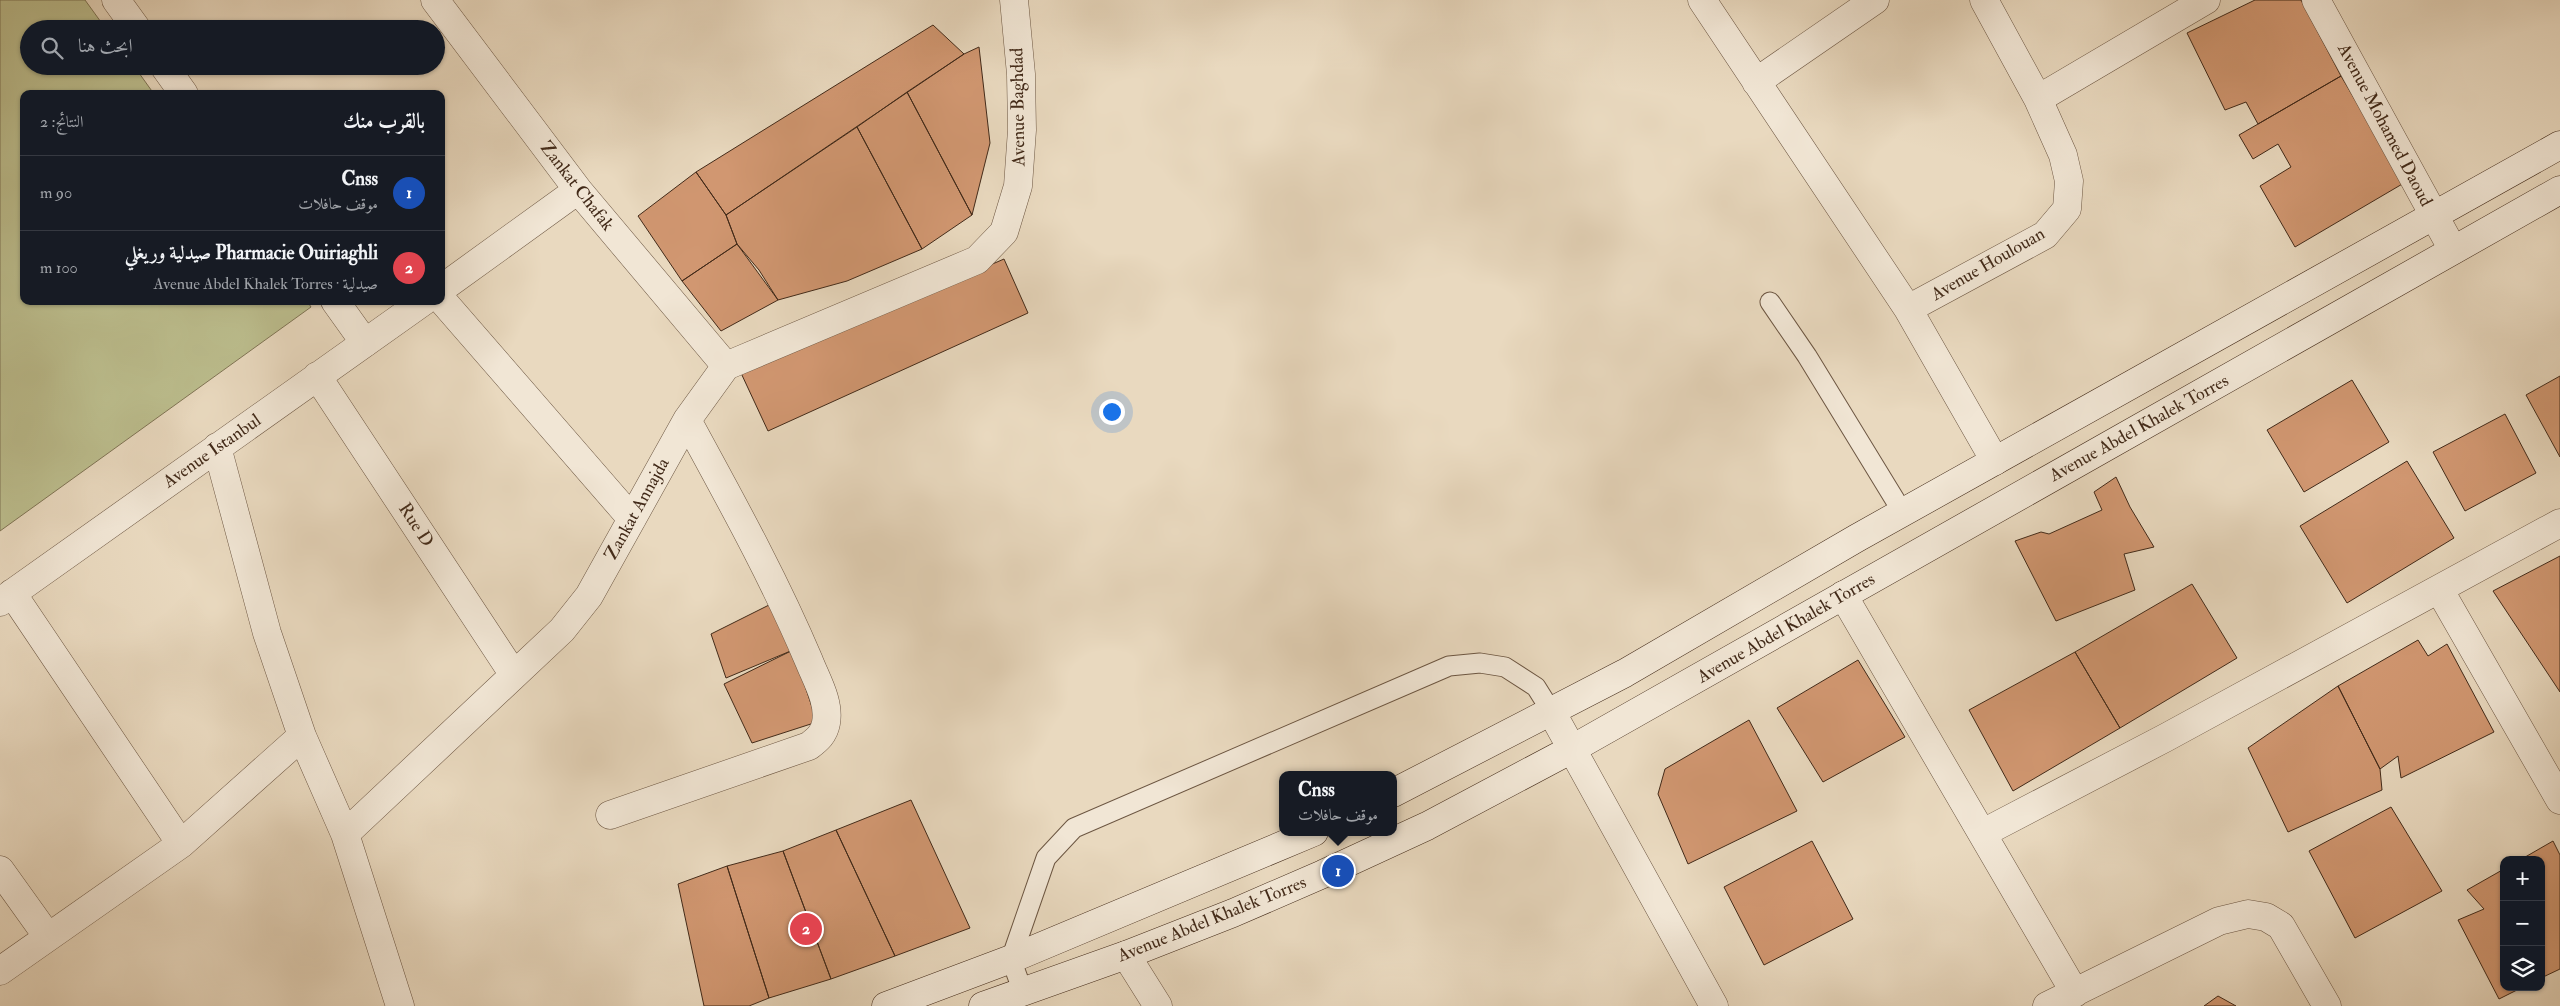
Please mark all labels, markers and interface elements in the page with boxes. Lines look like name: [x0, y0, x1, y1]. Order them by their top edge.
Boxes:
search box: [20, 20, 445, 75]
icon: search: [38, 34, 66, 62]
text: ابحث هنا: [78, 34, 133, 58]
street label: Avenue Mohamed Daoud: [2332, 39, 2438, 211]
street label: Avenue Baghdad: [1005, 47, 1031, 167]
text: بالقرب منك: [343, 108, 425, 135]
text: النتائج: 2: [40, 112, 84, 132]
street label: Zankat Chafak: [535, 137, 619, 236]
text: Cnss: [341, 167, 378, 191]
text: 90 m: [40, 183, 72, 203]
text: 1: [406, 183, 412, 203]
text: موقف حافلات: [298, 194, 378, 214]
street label: Avenue Houlouan: [1926, 222, 2049, 306]
text: Pharmacie Ouiriaghli صيدلية وريغلي: [125, 241, 378, 265]
text: 100 m: [40, 258, 78, 278]
text: 2: [405, 258, 413, 278]
text: صيدلية · Avenue Abdel Khalek Torres: [154, 274, 378, 294]
street label: Avenue Abdel Khalek Torres: [2044, 369, 2233, 487]
your location: [1099, 399, 1125, 425]
street label: Avenue Istanbul: [158, 409, 266, 494]
street label: Zankat Annajda: [599, 453, 675, 564]
street label: Rue D: [393, 499, 439, 551]
street label: Avenue Abdel Khalek Torres: [1692, 568, 1879, 689]
popup: [1279, 771, 1397, 836]
text: Cnss: [1298, 778, 1335, 802]
text: موقف حافلات: [1298, 805, 1378, 825]
pin: 1: [1322, 852, 1354, 890]
map controls: [2500, 856, 2545, 991]
button: +: [2500, 856, 2545, 901]
street label: Avenue Abdel Khalek Torres: [1113, 871, 1310, 968]
button: −: [2500, 901, 2545, 946]
pin: 2: [790, 910, 822, 948]
button: layers: [2500, 946, 2545, 991]

